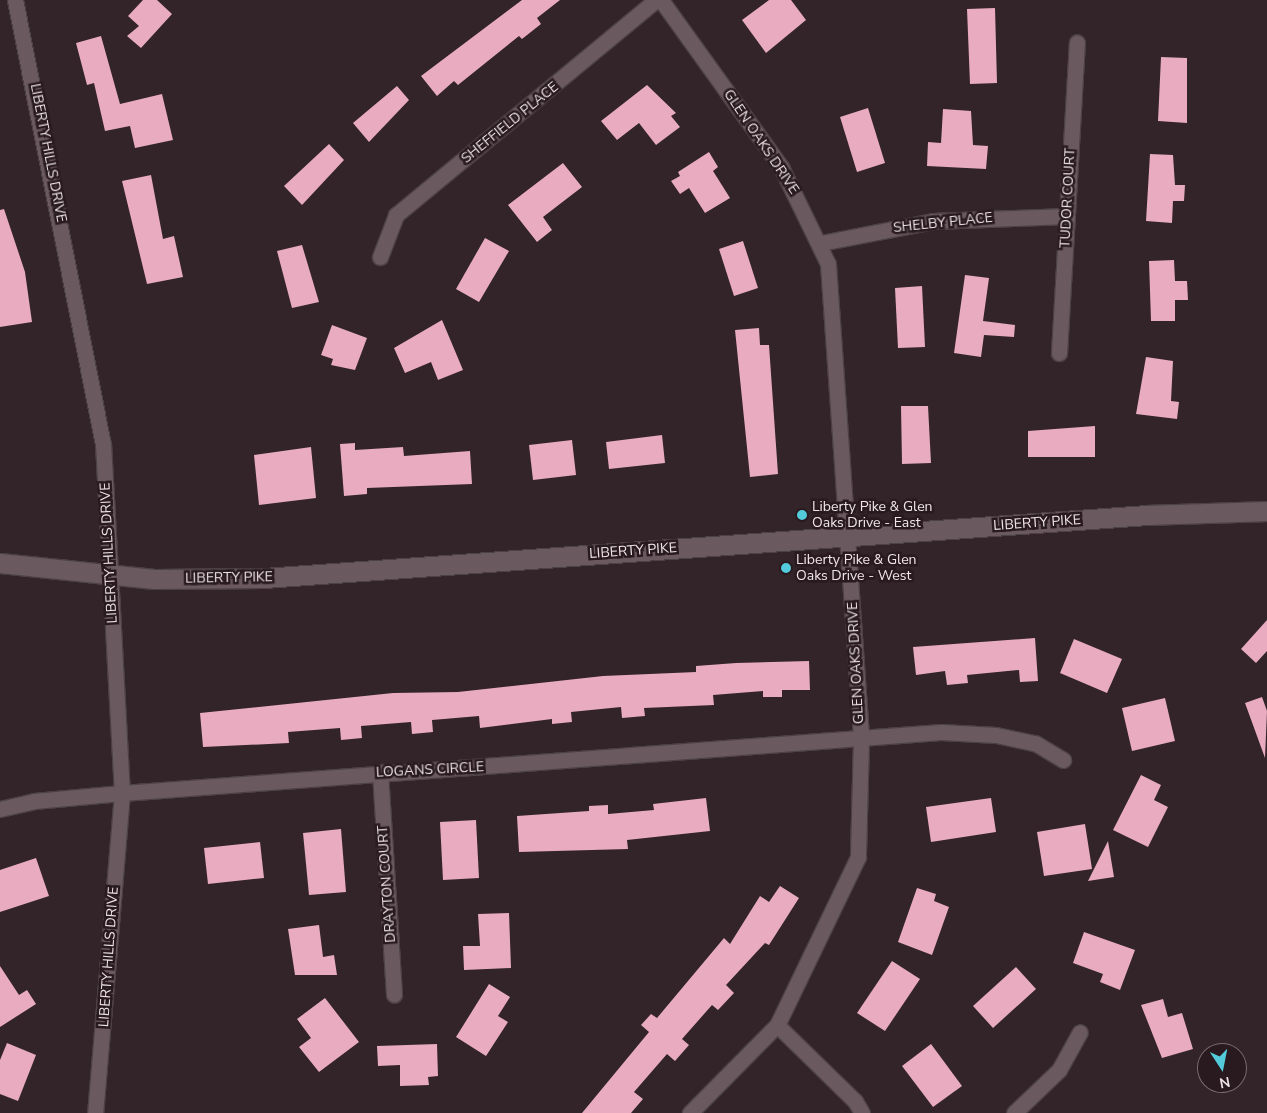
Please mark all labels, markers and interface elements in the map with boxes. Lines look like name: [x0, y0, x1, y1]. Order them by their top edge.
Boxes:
street label: SHEFFIELD PLACE: [458, 79, 562, 167]
street label: LIBERTY HILLS DRIVE: [26, 82, 70, 224]
street label: GLEN OAKS DRIVE: [720, 87, 802, 197]
street label: TUDOR COURT: [1057, 147, 1079, 249]
street label: SHELBY PLACE: [892, 209, 994, 237]
street label: LIBERTY HILLS DRIVE: [97, 482, 121, 624]
place label: Liberty Pike & Glen Oaks Drive - East: [812, 499, 933, 532]
marker: Liberty Pike & Glen Oaks Drive - East: [796, 509, 808, 521]
street label: LIBERTY PIKE: [993, 512, 1081, 534]
street label: LIBERTY PIKE: [589, 540, 677, 562]
place label: Liberty Pike & Glen Oaks Drive - West: [796, 552, 917, 584]
marker: Liberty Pike & Glen Oaks Drive - West: [780, 562, 792, 574]
street label: LIBERTY PIKE: [185, 569, 273, 587]
street label: GLEN OAKS DRIVE: [844, 601, 868, 725]
street label: LOGANS CIRCLE: [376, 759, 484, 781]
street label: DRAYTON COURT: [375, 825, 399, 943]
street label: LIBERTY HILLS DRIVE: [96, 886, 122, 1028]
north arrow: [1197, 1043, 1247, 1093]
text: N: [1218, 1072, 1232, 1093]

